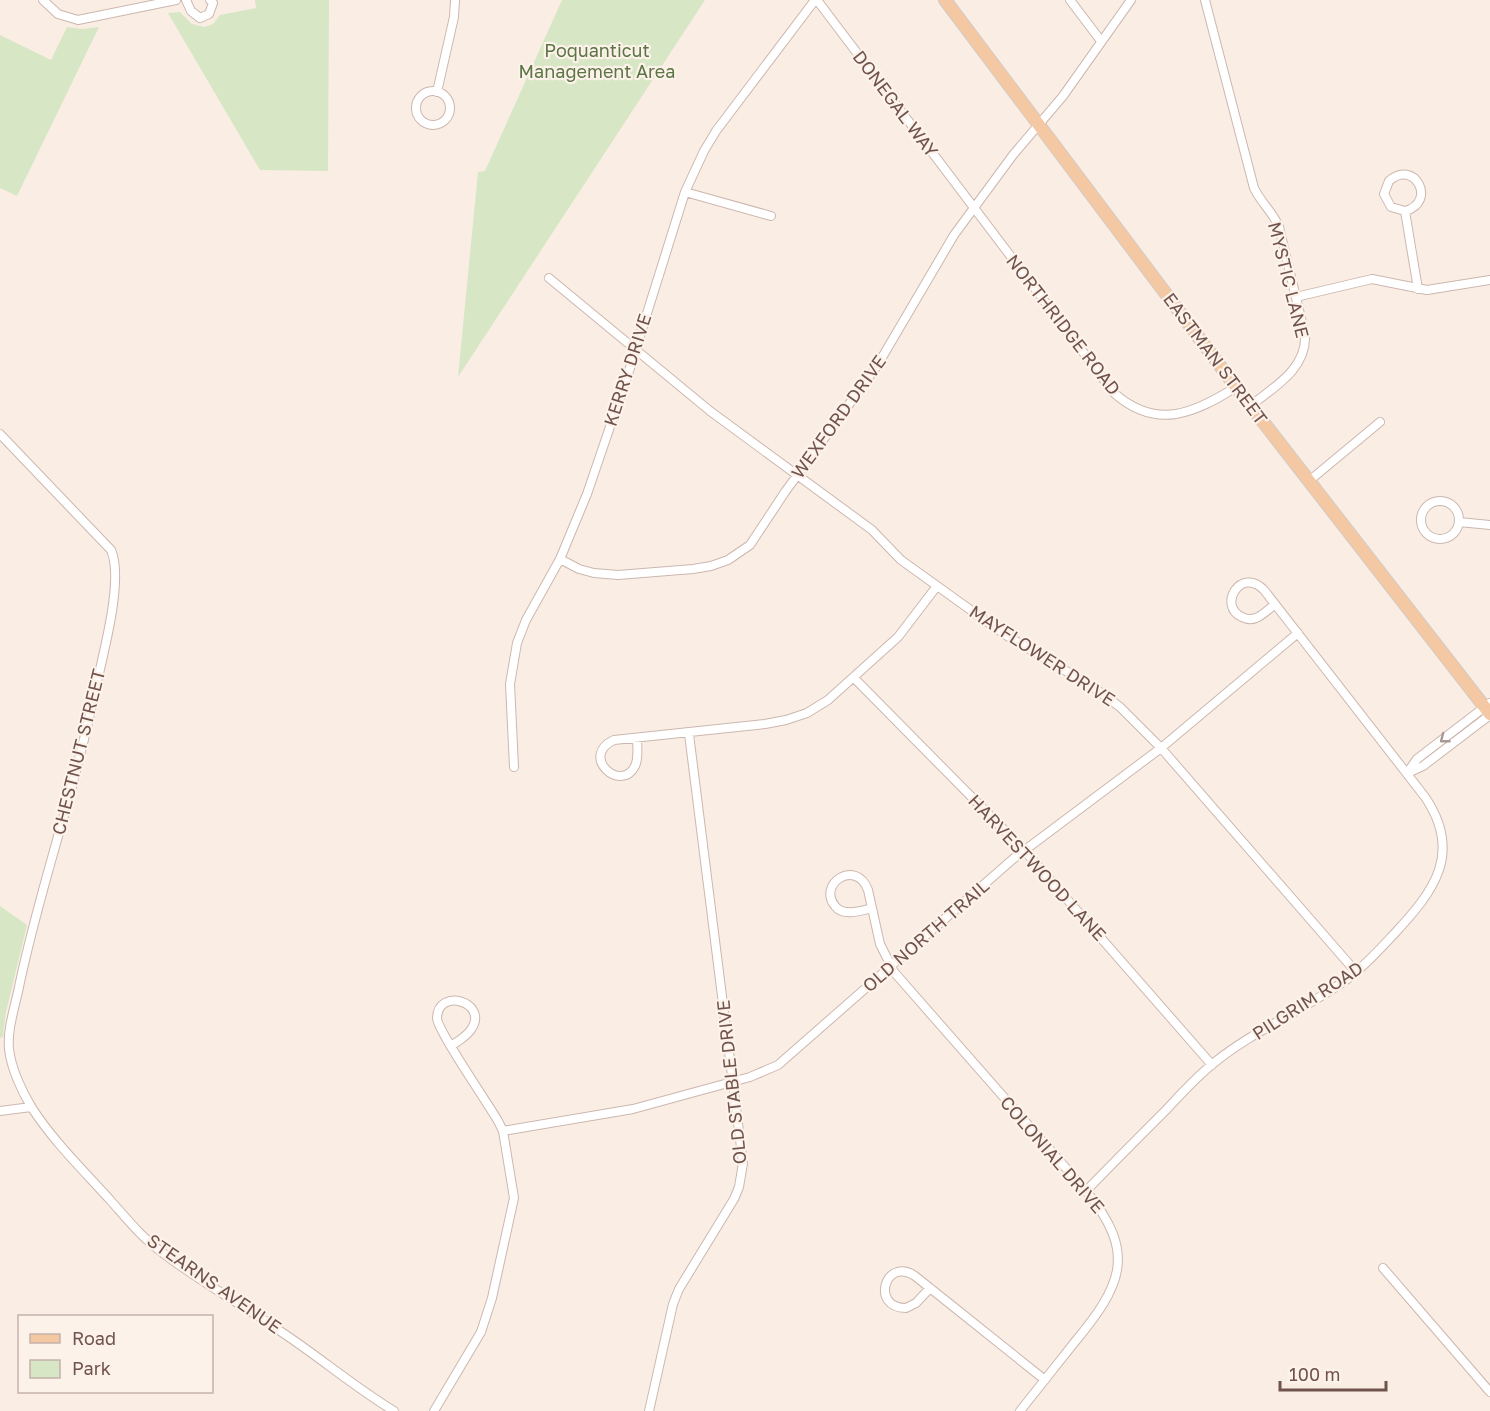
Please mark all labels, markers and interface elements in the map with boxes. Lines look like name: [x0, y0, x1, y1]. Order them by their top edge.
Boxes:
park label: Poquanticut Management Area: [519, 39, 675, 82]
street label: DONEGAL WAY: [849, 46, 943, 161]
street label: MYSTIC LANE: [1264, 219, 1314, 340]
street label: NORTHRIDGE ROAD: [1002, 250, 1126, 399]
street label: EASTMAN STREET: [1159, 288, 1272, 429]
street label: KERRY DRIVE: [599, 311, 656, 429]
street label: WEXFORD DRIVE: [786, 351, 890, 482]
street label: MAYFLOWER DRIVE: [966, 600, 1119, 710]
street label: CHESTNUT STREET: [47, 667, 109, 837]
one-way arrow: [1440, 731, 1451, 742]
street label: HARVESTWOOD LANE: [964, 790, 1111, 945]
street label: OLD NORTH TRAIL: [858, 874, 993, 996]
street label: PILGRIM ROAD: [1248, 956, 1367, 1044]
street label: OLD STABLE DRIVE: [711, 999, 751, 1165]
street label: COLONIAL DRIVE: [996, 1091, 1110, 1217]
street label: STEARNS AVENUE: [143, 1229, 286, 1338]
legend: [18, 1315, 213, 1393]
text: Road: [72, 1327, 116, 1349]
scale bar: [1280, 1354, 1386, 1392]
text: Park: [72, 1357, 111, 1379]
text: 100 m: [1289, 1363, 1340, 1385]

